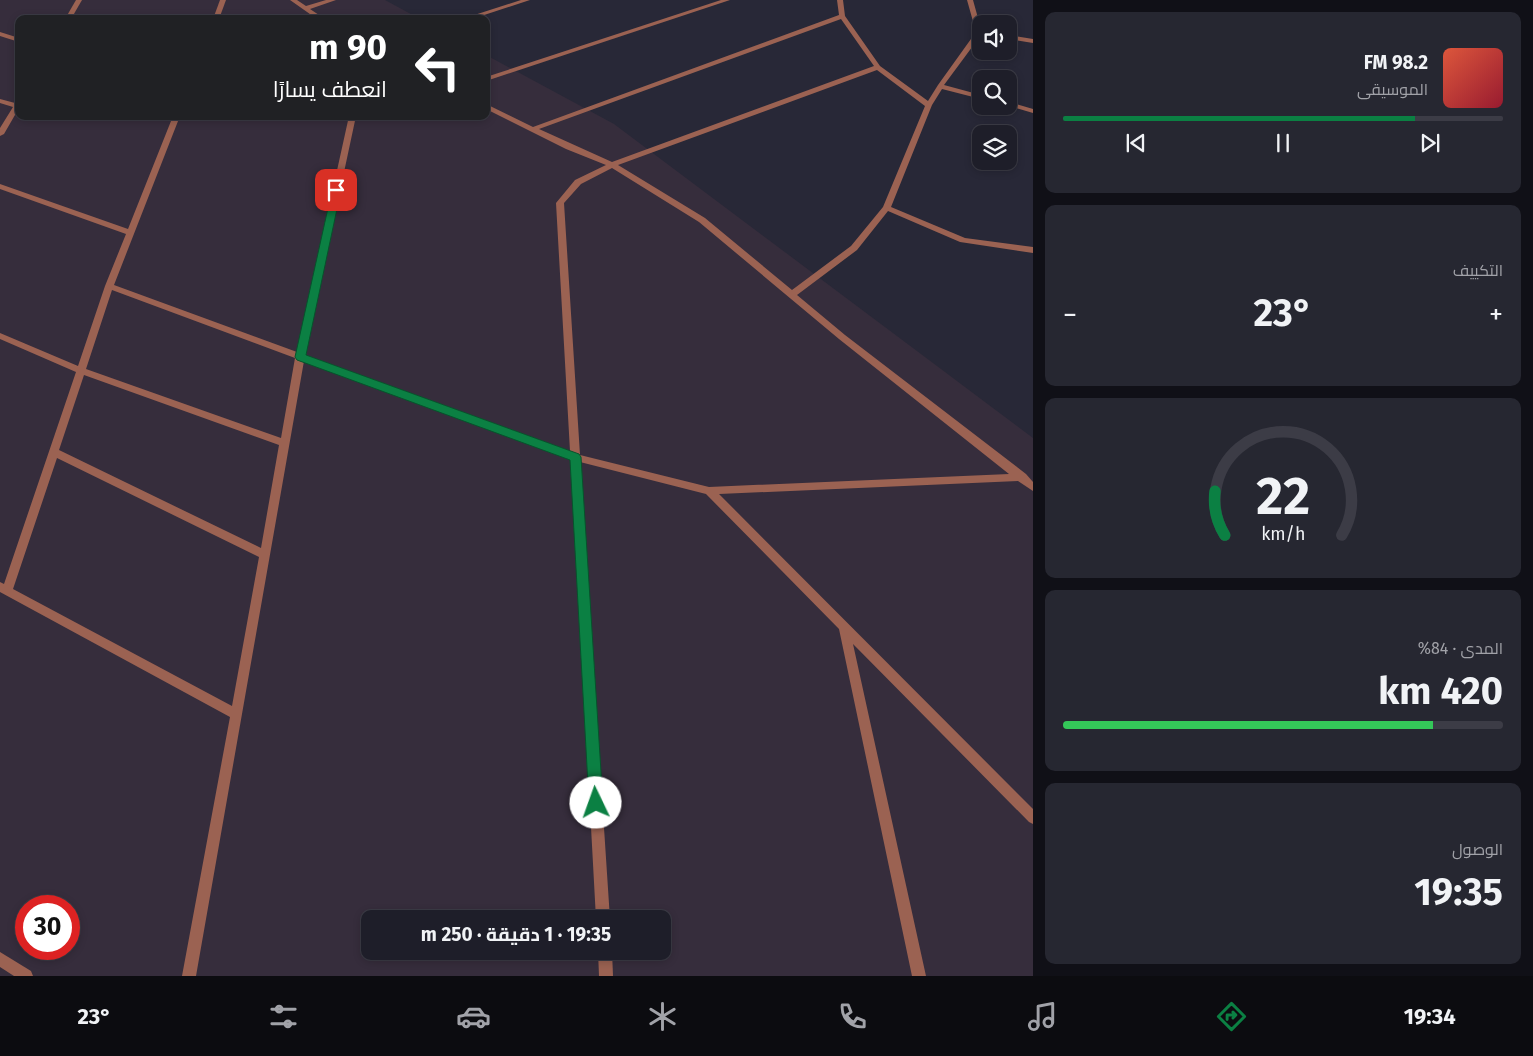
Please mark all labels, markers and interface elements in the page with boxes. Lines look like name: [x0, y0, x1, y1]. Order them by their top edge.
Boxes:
map controls: [972, 15, 1017, 170]
button: sound: [972, 15, 1017, 60]
text: 90 m: [309, 26, 387, 68]
icon: left: [405, 35, 470, 100]
text: 98.2 FM: [1364, 51, 1428, 74]
button: search: [972, 70, 1017, 115]
text: انعطف يسارًا: [273, 76, 387, 103]
text: الموسيقى: [1357, 80, 1428, 99]
button: layers: [972, 125, 1017, 170]
icon: previous: [1122, 129, 1150, 157]
icon: pause: [1269, 129, 1297, 157]
icon: next: [1416, 129, 1444, 157]
pin: [315, 169, 357, 211]
icon: arrive: [322, 176, 350, 204]
text: التكييف: [1453, 261, 1503, 280]
text: 23°: [1254, 290, 1313, 336]
text: −: [1063, 298, 1077, 331]
text: +: [1489, 298, 1503, 331]
text: 22: [1256, 465, 1310, 528]
text: km/h: [1261, 523, 1305, 545]
text: المدى · 84%: [1418, 639, 1503, 658]
text: 420 km: [1378, 668, 1503, 714]
position arrow: [569, 776, 621, 828]
text: الوصول: [1452, 840, 1503, 859]
text: 19:35: [1414, 869, 1503, 915]
speed limit sign: 30: [15, 895, 80, 960]
text: 19:35 · 1 دقيقة · 250 m: [421, 923, 611, 946]
icon: filters: [266, 999, 301, 1034]
icon: car: [456, 999, 491, 1034]
icon: climate: [645, 999, 680, 1034]
icon: phone: [835, 999, 870, 1034]
icon: music: [1025, 999, 1060, 1034]
icon: directions: [1214, 999, 1249, 1034]
text: 23°: [77, 1003, 112, 1030]
text: 19:34: [1404, 1003, 1456, 1030]

